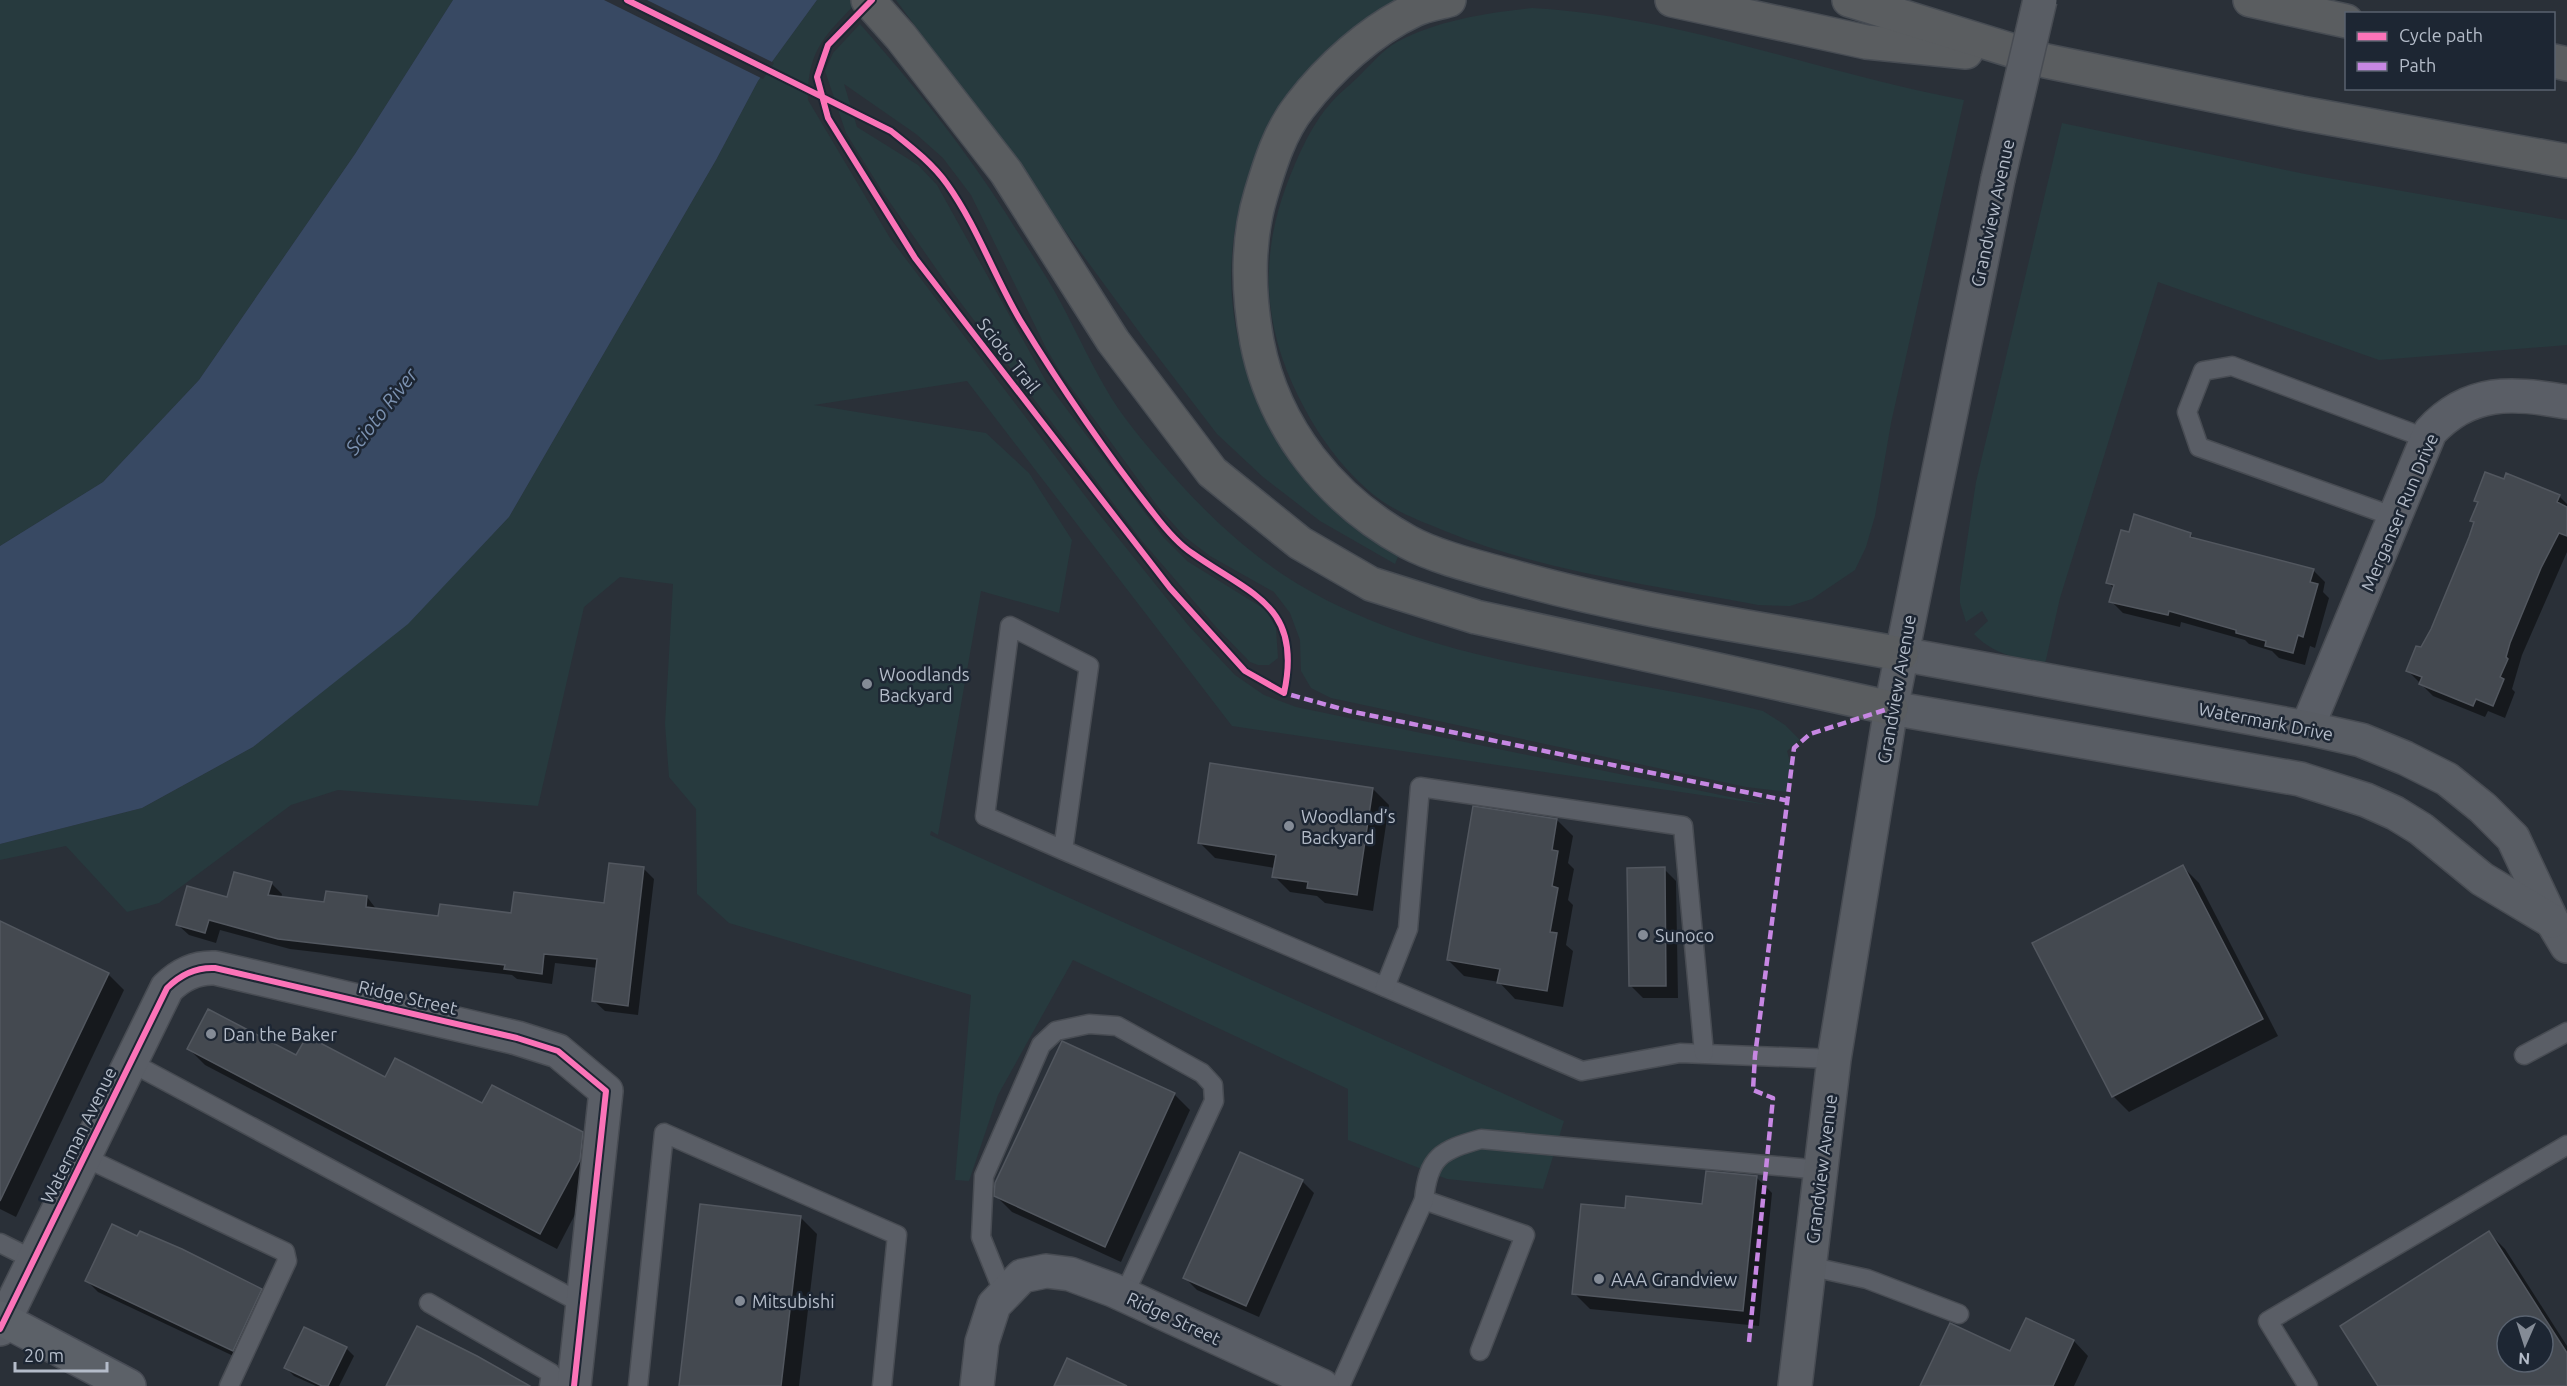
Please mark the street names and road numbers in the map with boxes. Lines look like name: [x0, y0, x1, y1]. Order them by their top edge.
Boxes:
street label: Grandview Avenue: [1967, 137, 2017, 289]
street label: Scioto Trail: [974, 314, 1044, 396]
street label: Merganser Run Drive: [2357, 430, 2441, 594]
street label: Grandview Avenue: [1873, 613, 1919, 765]
street label: Watermark Drive: [2197, 698, 2335, 744]
street label: Ridge Street: [357, 976, 459, 1018]
street label: Waterman Avenue: [36, 1064, 120, 1206]
street label: Grandview Avenue: [1802, 1093, 1840, 1245]
street label: Ridge Street: [1124, 1288, 1224, 1348]

